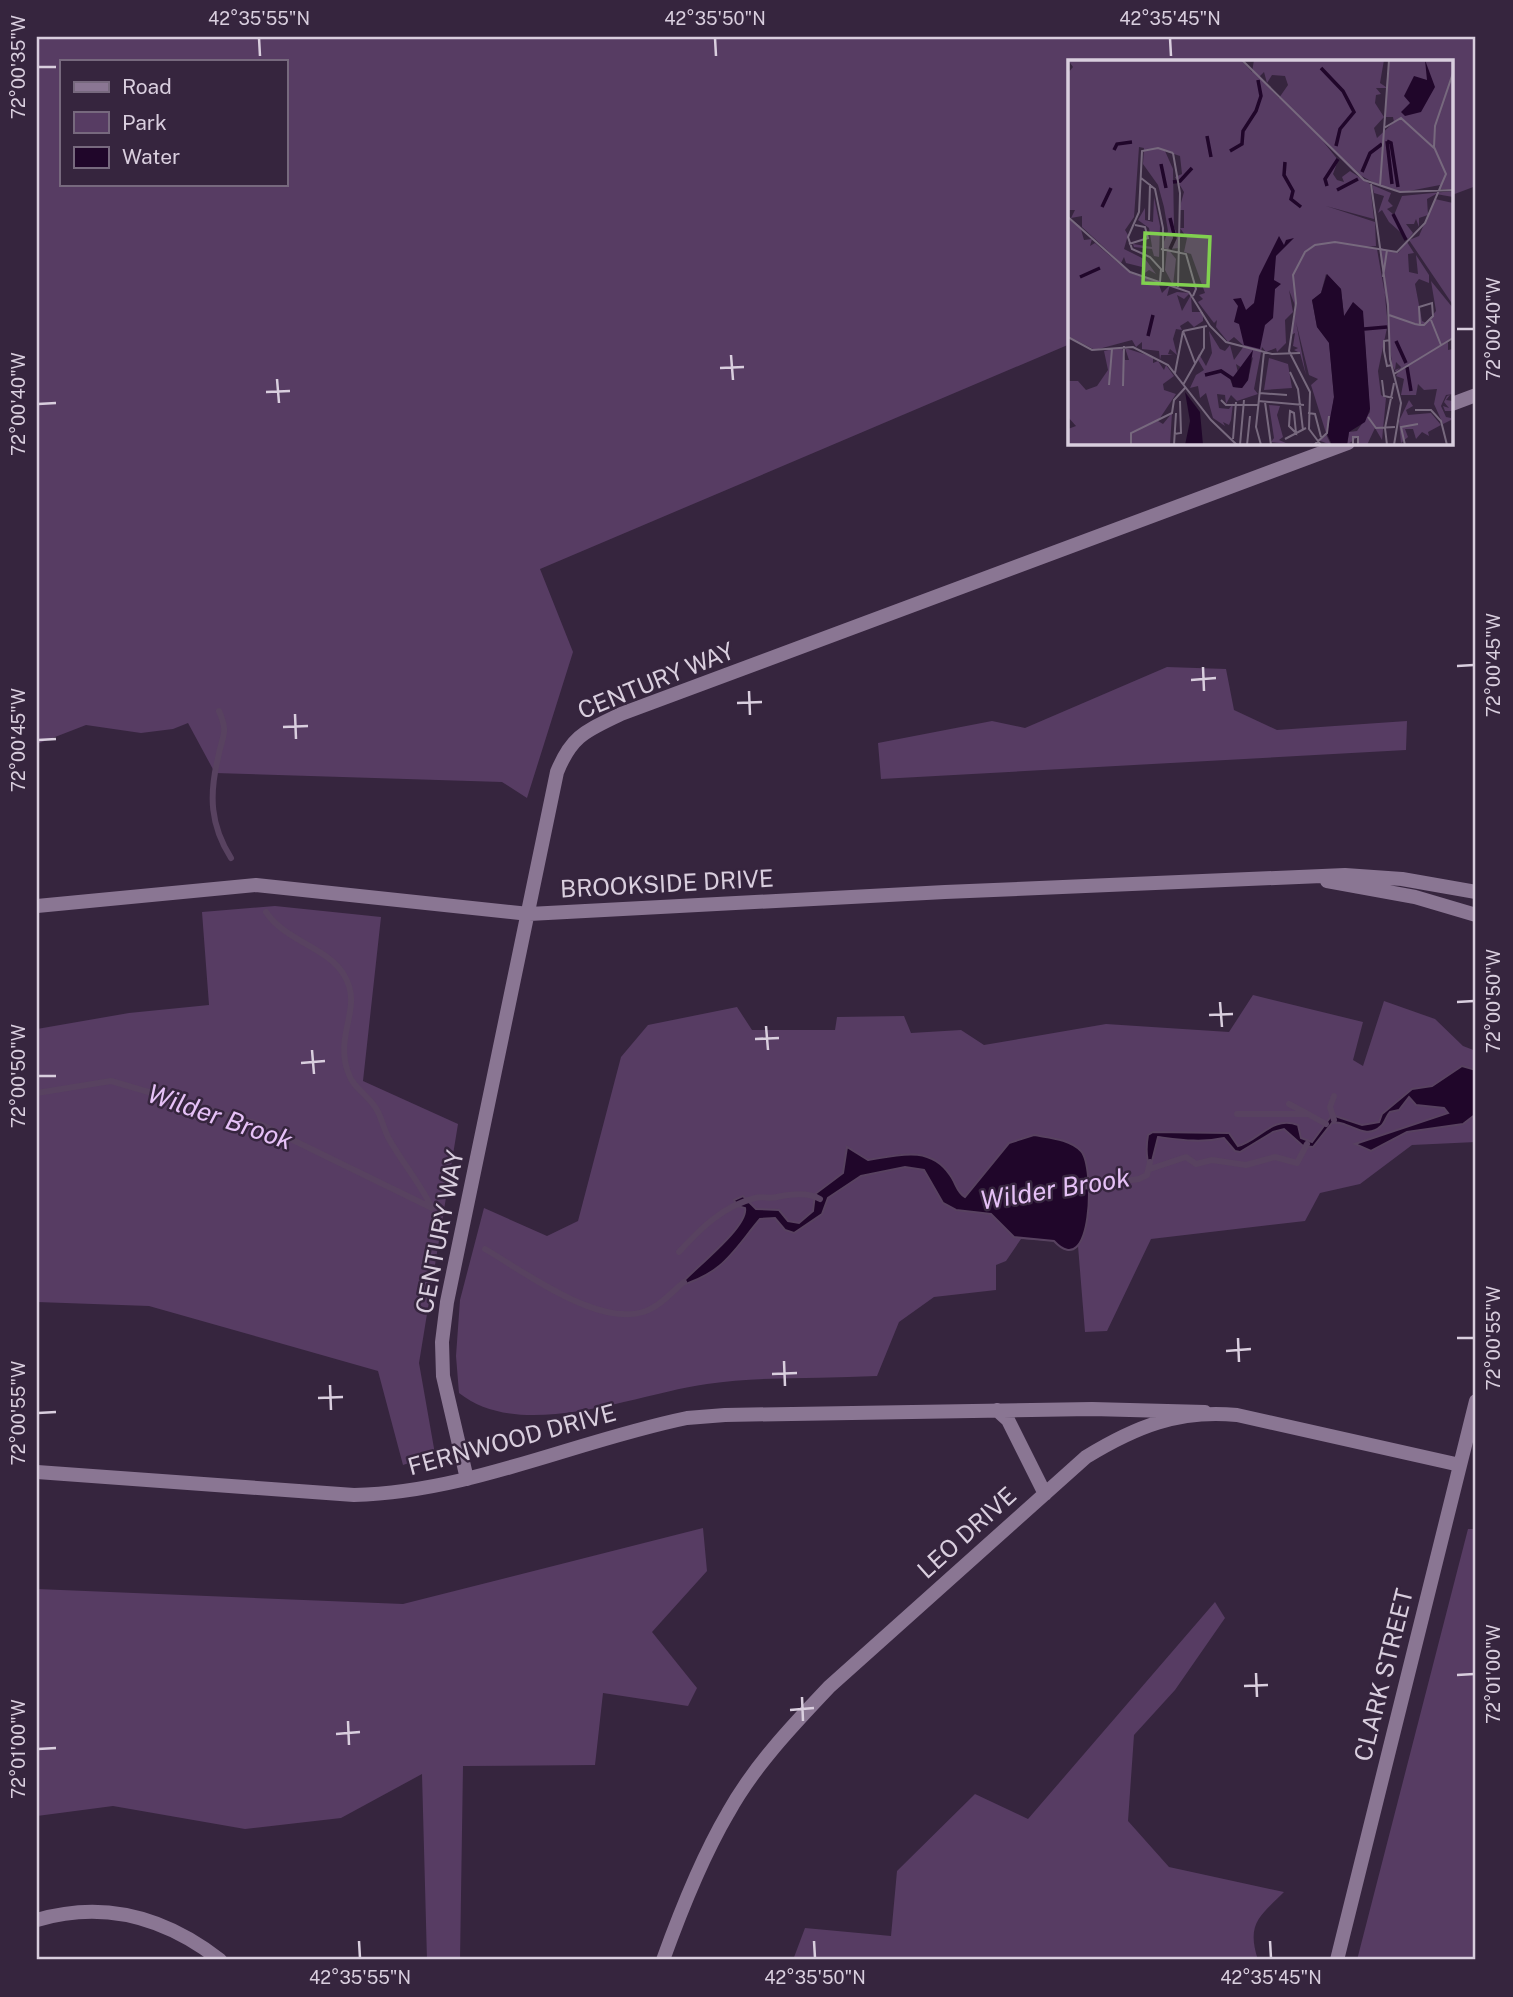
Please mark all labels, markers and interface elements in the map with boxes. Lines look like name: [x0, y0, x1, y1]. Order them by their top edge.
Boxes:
text: 42°35'55"N: [208, 8, 310, 29]
text: 42°35'50"N: [664, 8, 766, 29]
text: 42°35'45"N: [1119, 8, 1221, 29]
text: 72°00'35"W: [8, 15, 29, 119]
legend: [60, 60, 287, 186]
inset map: [1068, 60, 1454, 444]
text: Road: [122, 74, 172, 99]
text: Park: [122, 110, 167, 135]
text: Water: [122, 144, 180, 169]
text: 72°00'40"W: [1483, 277, 1504, 381]
text: 72°00'40"W: [8, 352, 29, 456]
text: 72°00'45"W: [1483, 613, 1504, 717]
street label: CENTURY WAY: [573, 636, 738, 724]
text: 72°00'45"W: [8, 688, 29, 792]
street label: BROOKSIDE DRIVE: [559, 863, 774, 903]
text: 72°00'50"W: [1483, 949, 1504, 1053]
text: 72°00'50"W: [8, 1024, 29, 1128]
water label: Wilder Brook: [144, 1077, 297, 1156]
street label: CENTURY WAY: [409, 1147, 469, 1316]
water label: Wilder Brook: [978, 1161, 1132, 1216]
text: 72°00'55"W: [1483, 1286, 1504, 1390]
text: 72°00'55"W: [8, 1361, 29, 1465]
street label: FERNWOOD DRIVE: [405, 1398, 619, 1480]
street label: LEO DRIVE: [911, 1481, 1021, 1584]
street label: CLARK STREET: [1348, 1586, 1418, 1764]
text: 72°01'00"W: [1483, 1624, 1504, 1724]
text: 72°01'00"W: [8, 1699, 29, 1799]
text: 42°35'55"N: [309, 1967, 411, 1988]
text: 42°35'50"N: [764, 1967, 866, 1988]
text: 42°35'45"N: [1220, 1967, 1322, 1988]

